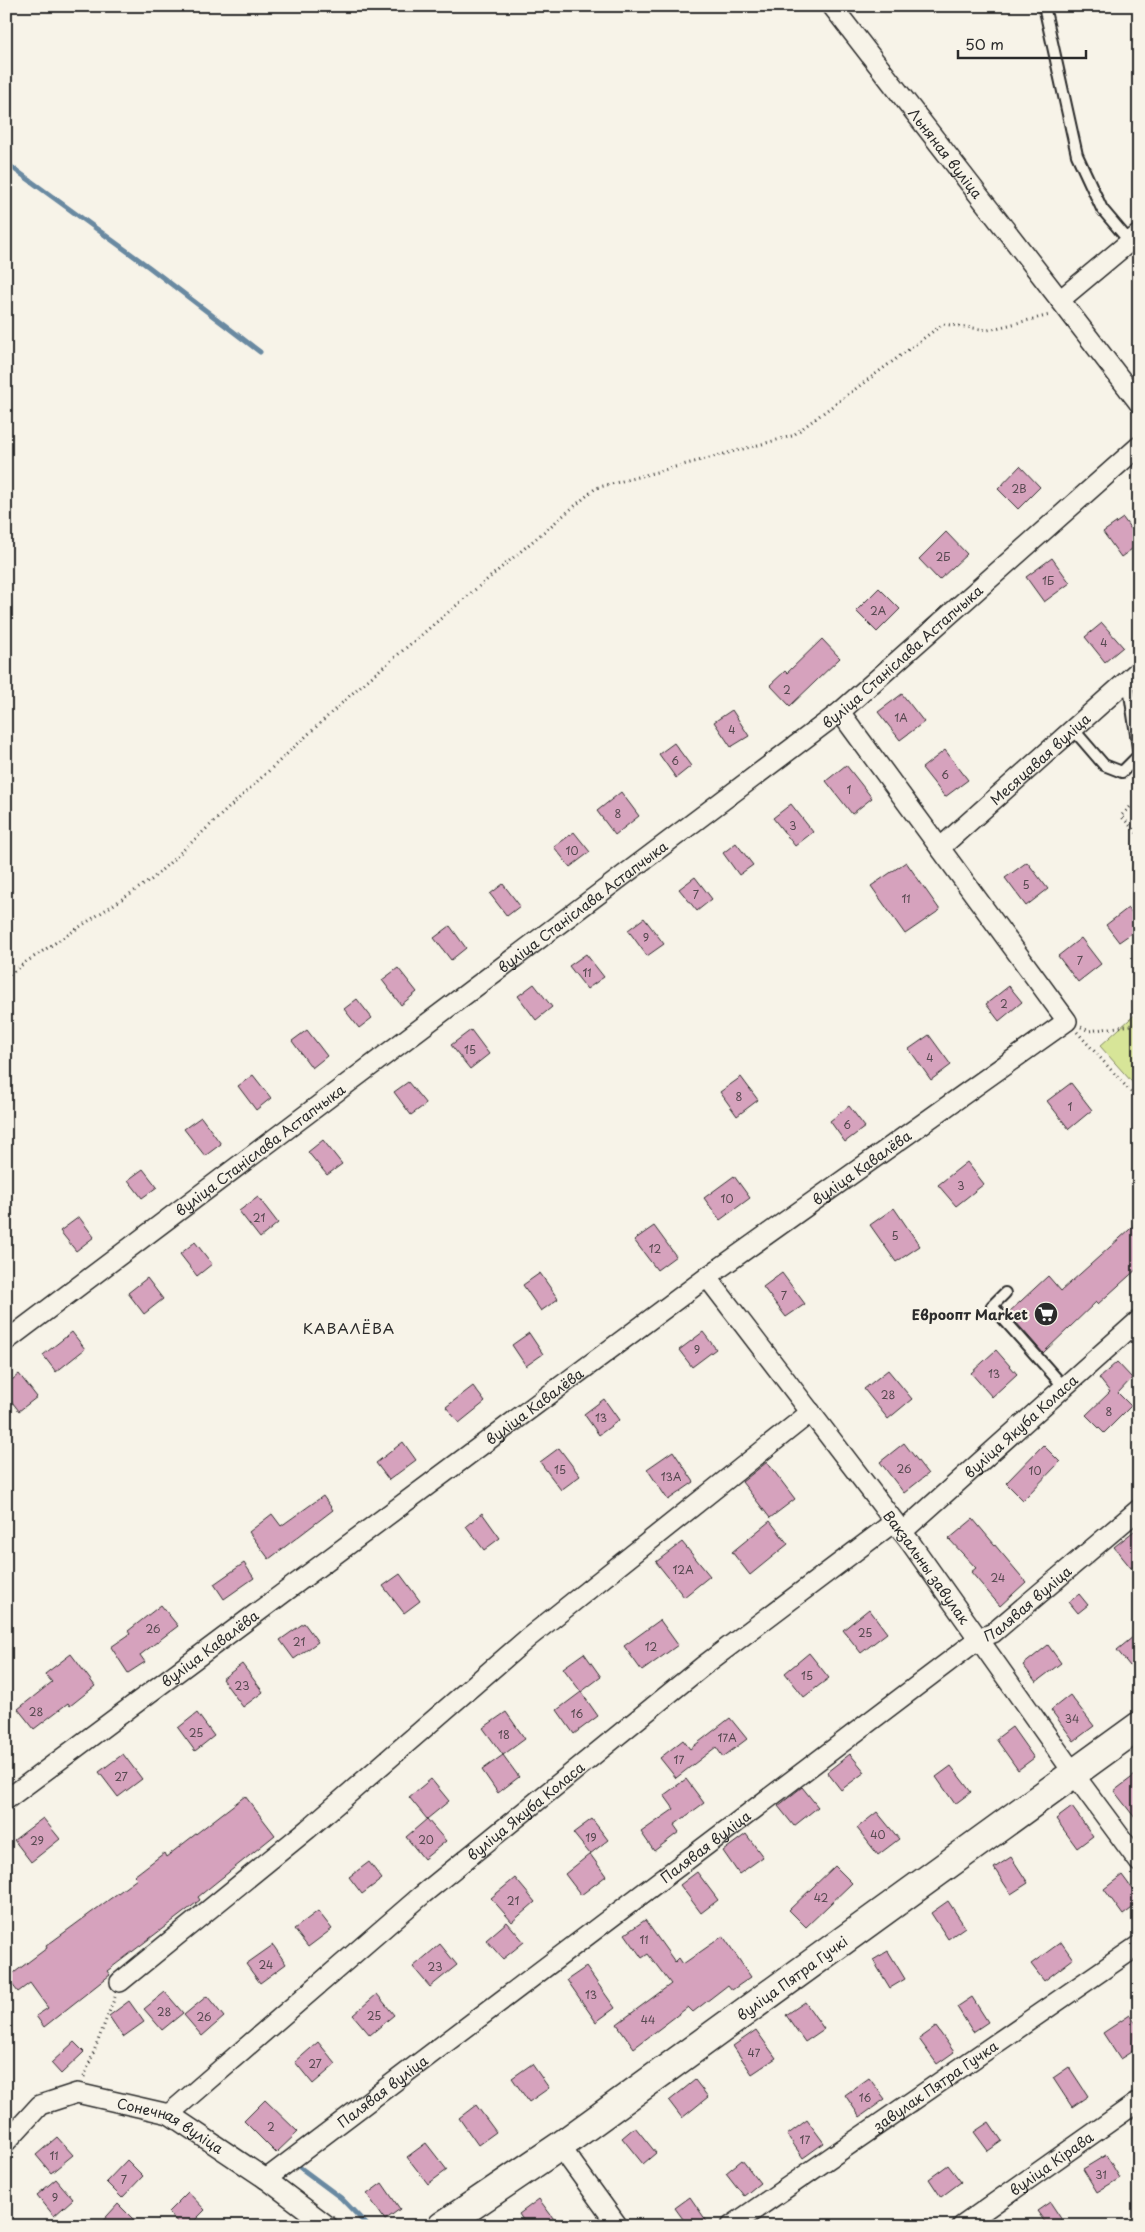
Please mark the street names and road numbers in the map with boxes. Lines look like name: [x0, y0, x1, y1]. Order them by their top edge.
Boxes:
street label: Льняная вуліца: [904, 103, 988, 203]
street label: вуліца Станіслава Астапчыка: [817, 579, 987, 733]
street label: Месяцавая вуліца: [985, 708, 1095, 809]
street label: вуліца Станіслава Астапчыка: [493, 835, 672, 977]
street label: вуліца Станіслава Астапчыка: [171, 1078, 349, 1221]
street label: вуліца Кавалёва: [808, 1125, 915, 1210]
street label: вуліца Кавалёва: [481, 1362, 588, 1449]
street label: вуліца Якуба Коласа: [959, 1369, 1082, 1483]
street label: Вакзальны завулак: [879, 1506, 976, 1629]
street label: Палявая вуліца: [981, 1560, 1076, 1646]
street label: вуліца Кавалёва: [156, 1605, 263, 1692]
street label: вуліца Якуба Коласа: [462, 1756, 589, 1865]
street label: Палявая вуліца: [655, 1805, 755, 1887]
street label: вуліца Пятра Гучкі: [732, 1930, 852, 2025]
street label: завулак Пятра Гучка: [868, 2035, 1002, 2136]
street label: Палявая вуліца: [333, 2049, 432, 2132]
street label: Сонечная вуліца: [115, 2092, 228, 2159]
street label: вуліца Кірава: [1005, 2126, 1098, 2200]

